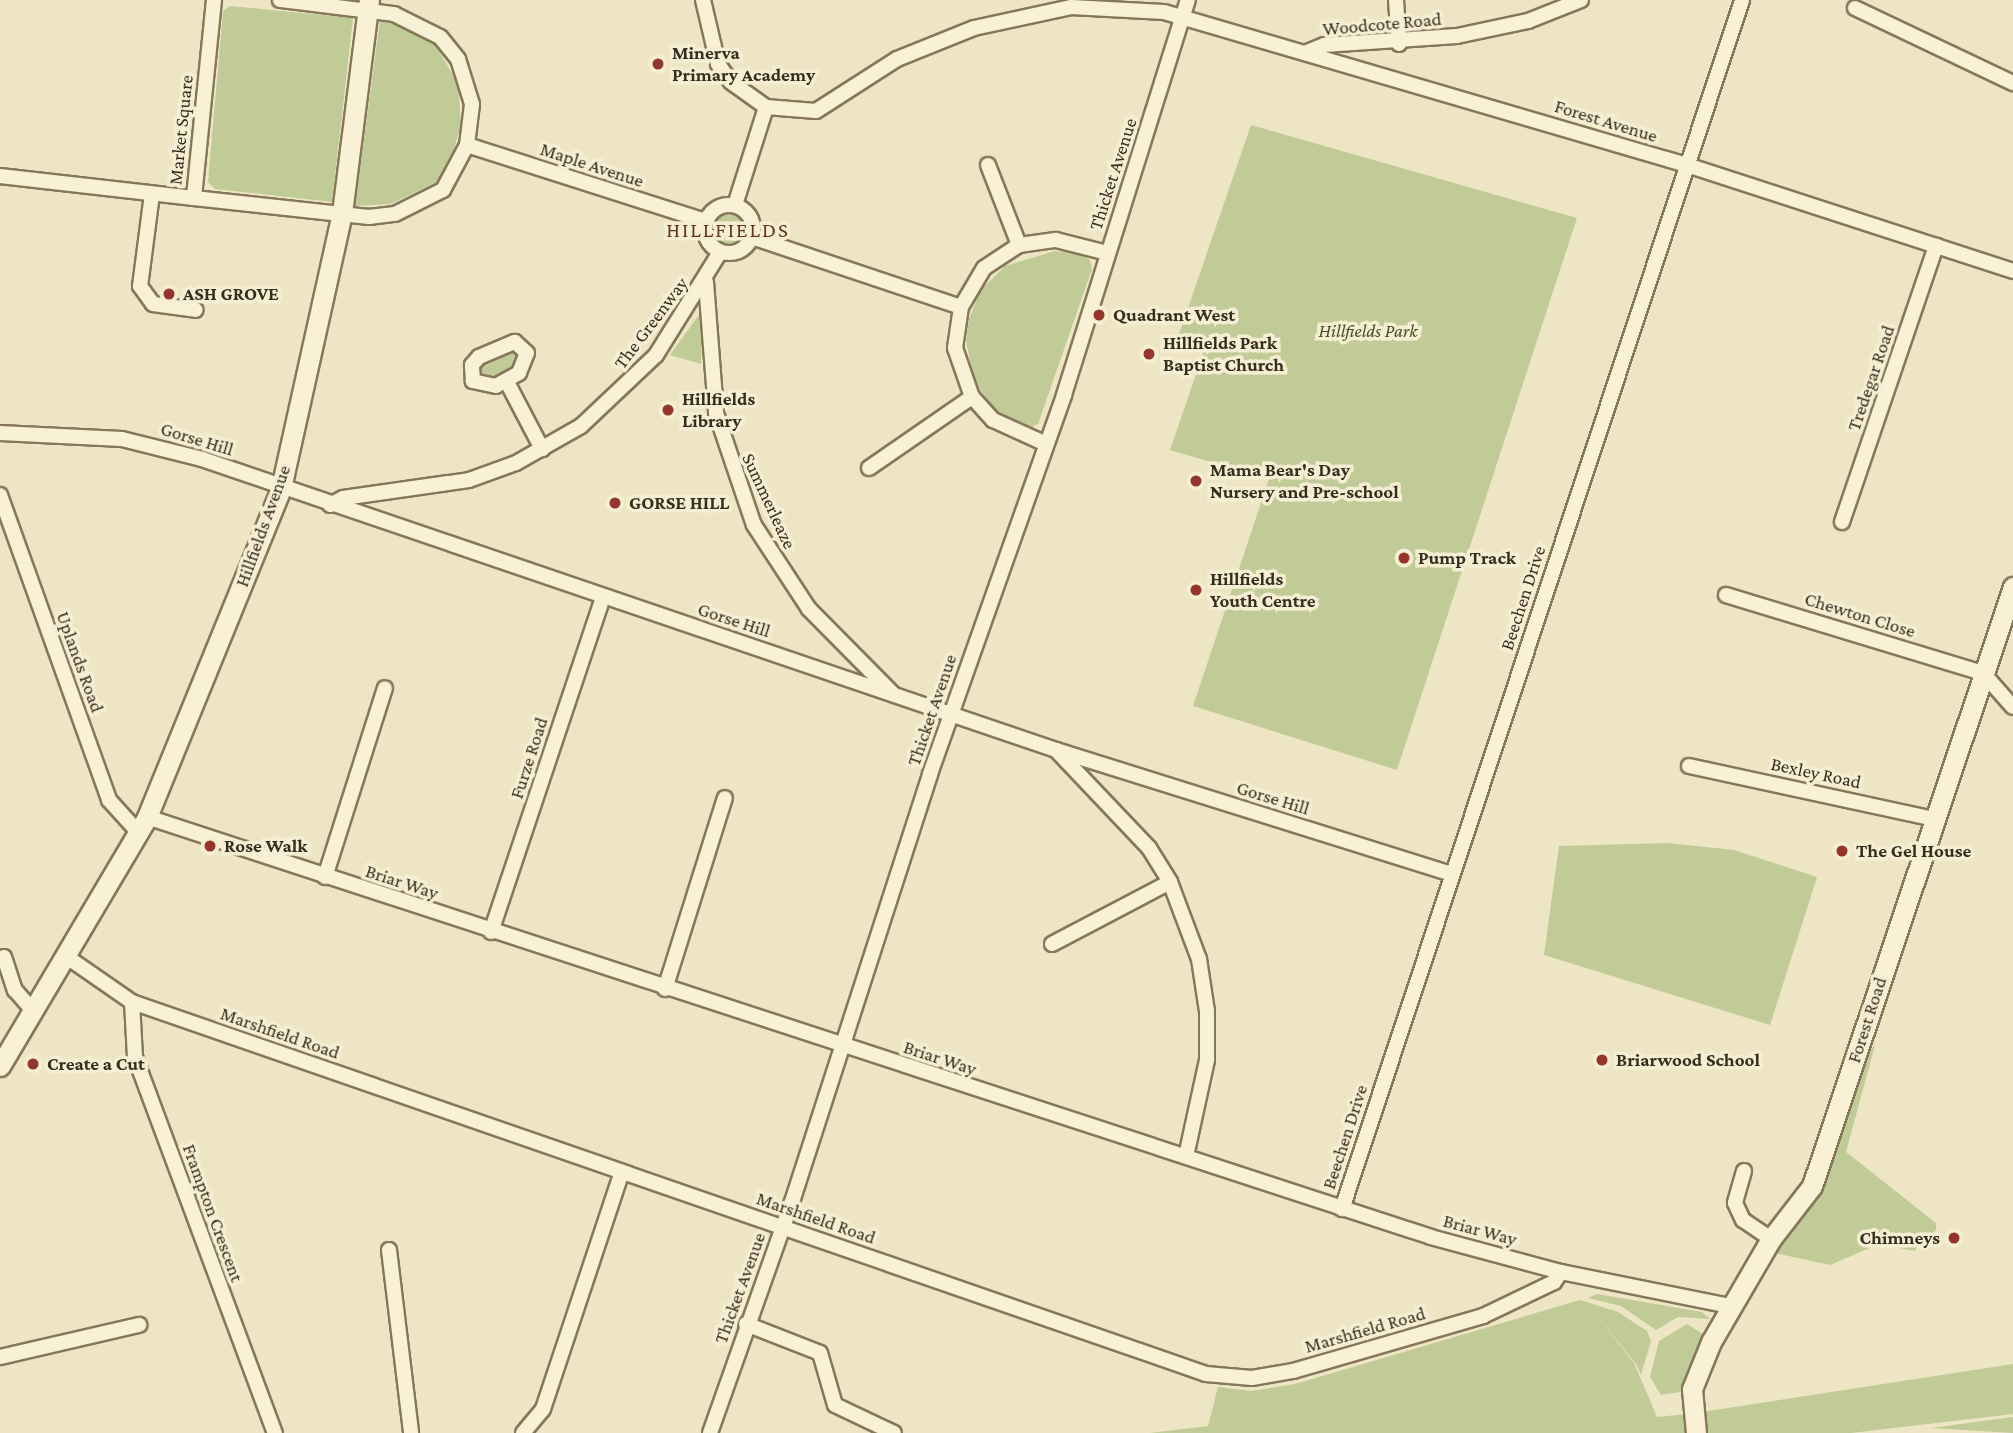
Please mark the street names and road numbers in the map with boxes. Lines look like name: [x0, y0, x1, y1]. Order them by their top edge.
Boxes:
street label: Woodcote Road: [1322, 7, 1442, 41]
street label: Market Square: [164, 74, 198, 186]
street label: Forest Avenue: [1552, 95, 1660, 147]
street label: Thicket Avenue: [1084, 115, 1142, 233]
street label: Maple Avenue: [537, 138, 647, 192]
street label: The Greenway: [609, 273, 693, 373]
street label: Tredegar Road: [1842, 322, 1900, 434]
street label: Gorse Hill: [158, 417, 236, 461]
street label: Summerleaze: [737, 450, 801, 552]
street label: Hillfields Avenue: [230, 462, 296, 590]
street label: Beechen Drive: [1495, 543, 1551, 653]
street label: Chewton Close: [1802, 587, 1918, 643]
street label: Gorse Hill: [695, 598, 773, 642]
street label: Uplands Road: [51, 608, 109, 716]
street label: Thicket Avenue: [902, 651, 962, 769]
street label: Furze Road: [505, 714, 553, 802]
street label: Bexley Road: [1769, 752, 1863, 794]
street label: Gorse Hill: [1234, 776, 1312, 820]
street label: Briar Way: [363, 860, 441, 904]
street label: Forest Road: [1842, 974, 1892, 1066]
street label: Marshfield Road: [217, 1002, 343, 1064]
street label: Briar Way: [901, 1036, 979, 1080]
street label: Beechen Drive: [1317, 1082, 1373, 1192]
street label: Frampton Crescent: [177, 1141, 249, 1285]
street label: Marshfield Road: [753, 1187, 879, 1249]
street label: Briar Way: [1441, 1209, 1519, 1251]
street label: Thicket Avenue: [709, 1229, 771, 1347]
street label: Marshfield Road: [1302, 1302, 1428, 1358]

